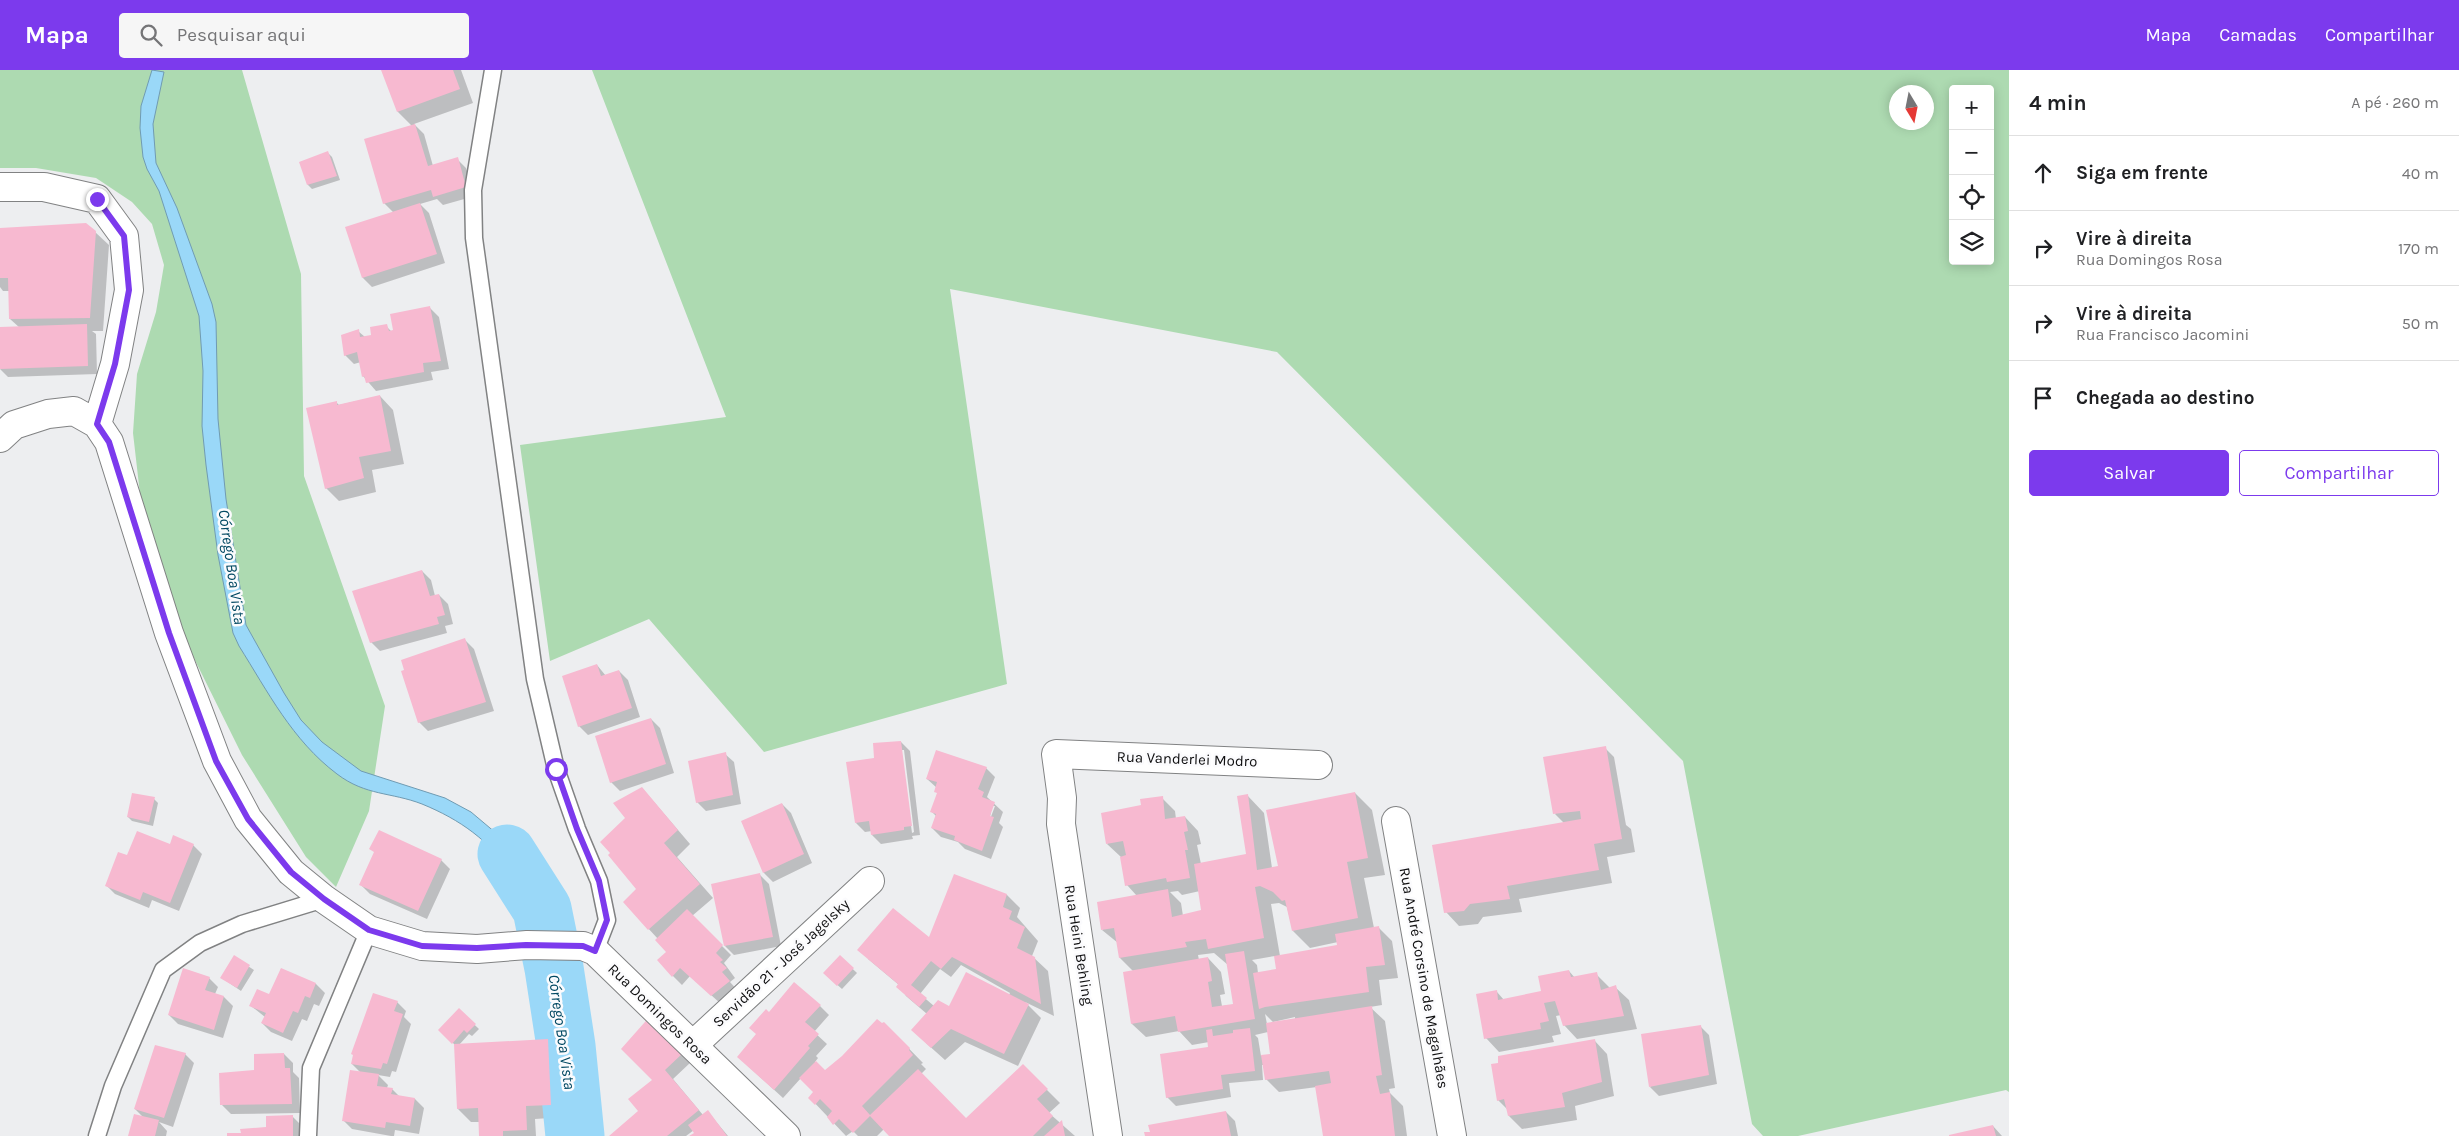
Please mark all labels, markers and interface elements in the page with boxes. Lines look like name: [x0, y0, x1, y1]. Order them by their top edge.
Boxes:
search box: [119, 13, 469, 58]
text: Mapa: [25, 21, 89, 49]
icon: search: [137, 21, 165, 49]
text: Pesquisar aqui: [177, 24, 306, 46]
text: Mapa: [2146, 24, 2191, 46]
text: Camadas: [2219, 24, 2297, 46]
text: Compartilhar: [2325, 24, 2434, 46]
north arrow: [1889, 85, 1934, 130]
map controls: [1949, 85, 1994, 265]
button: +: [1949, 85, 1994, 130]
text: 4 min: [2029, 91, 2087, 115]
text: A pé · 260 m: [2351, 93, 2439, 112]
button: −: [1949, 130, 1994, 175]
icon: ahead: [2029, 159, 2057, 187]
text: Siga em frente: [2076, 162, 2208, 184]
text: 40 m: [2402, 164, 2439, 183]
button: locate: [1949, 175, 1994, 220]
route end: [86, 188, 109, 211]
button: layers: [1949, 220, 1994, 265]
text: Vire à direita: [2076, 228, 2192, 250]
icon: right: [2029, 234, 2057, 262]
text: 170 m: [2398, 239, 2439, 258]
text: Rua Domingos Rosa: [2076, 250, 2223, 269]
text: Vire à direita: [2076, 303, 2192, 325]
icon: right: [2029, 309, 2057, 337]
text: 50 m: [2402, 314, 2439, 333]
text: Rua Francisco Jacomini: [2076, 325, 2249, 344]
icon: arrive: [2029, 384, 2057, 412]
text: Chegada ao destino: [2076, 387, 2254, 409]
button: Salvar: [2029, 450, 2229, 496]
button: Compartilhar: [2239, 450, 2439, 496]
water label: Córrego Boa Vista: [215, 508, 249, 626]
street label: Rua Vanderlei Modro: [1116, 748, 1258, 770]
route start: [545, 758, 568, 781]
street label: Rua André Corsino de Magalhães: [1396, 866, 1452, 1090]
street label: Rua Heini Behling: [1061, 884, 1097, 1007]
street label: Servidão 21 - José Jagelsky: [709, 895, 853, 1031]
street label: Rua Domingos Rosa: [604, 960, 716, 1068]
water label: Córrego Boa Vista: [545, 973, 579, 1091]

